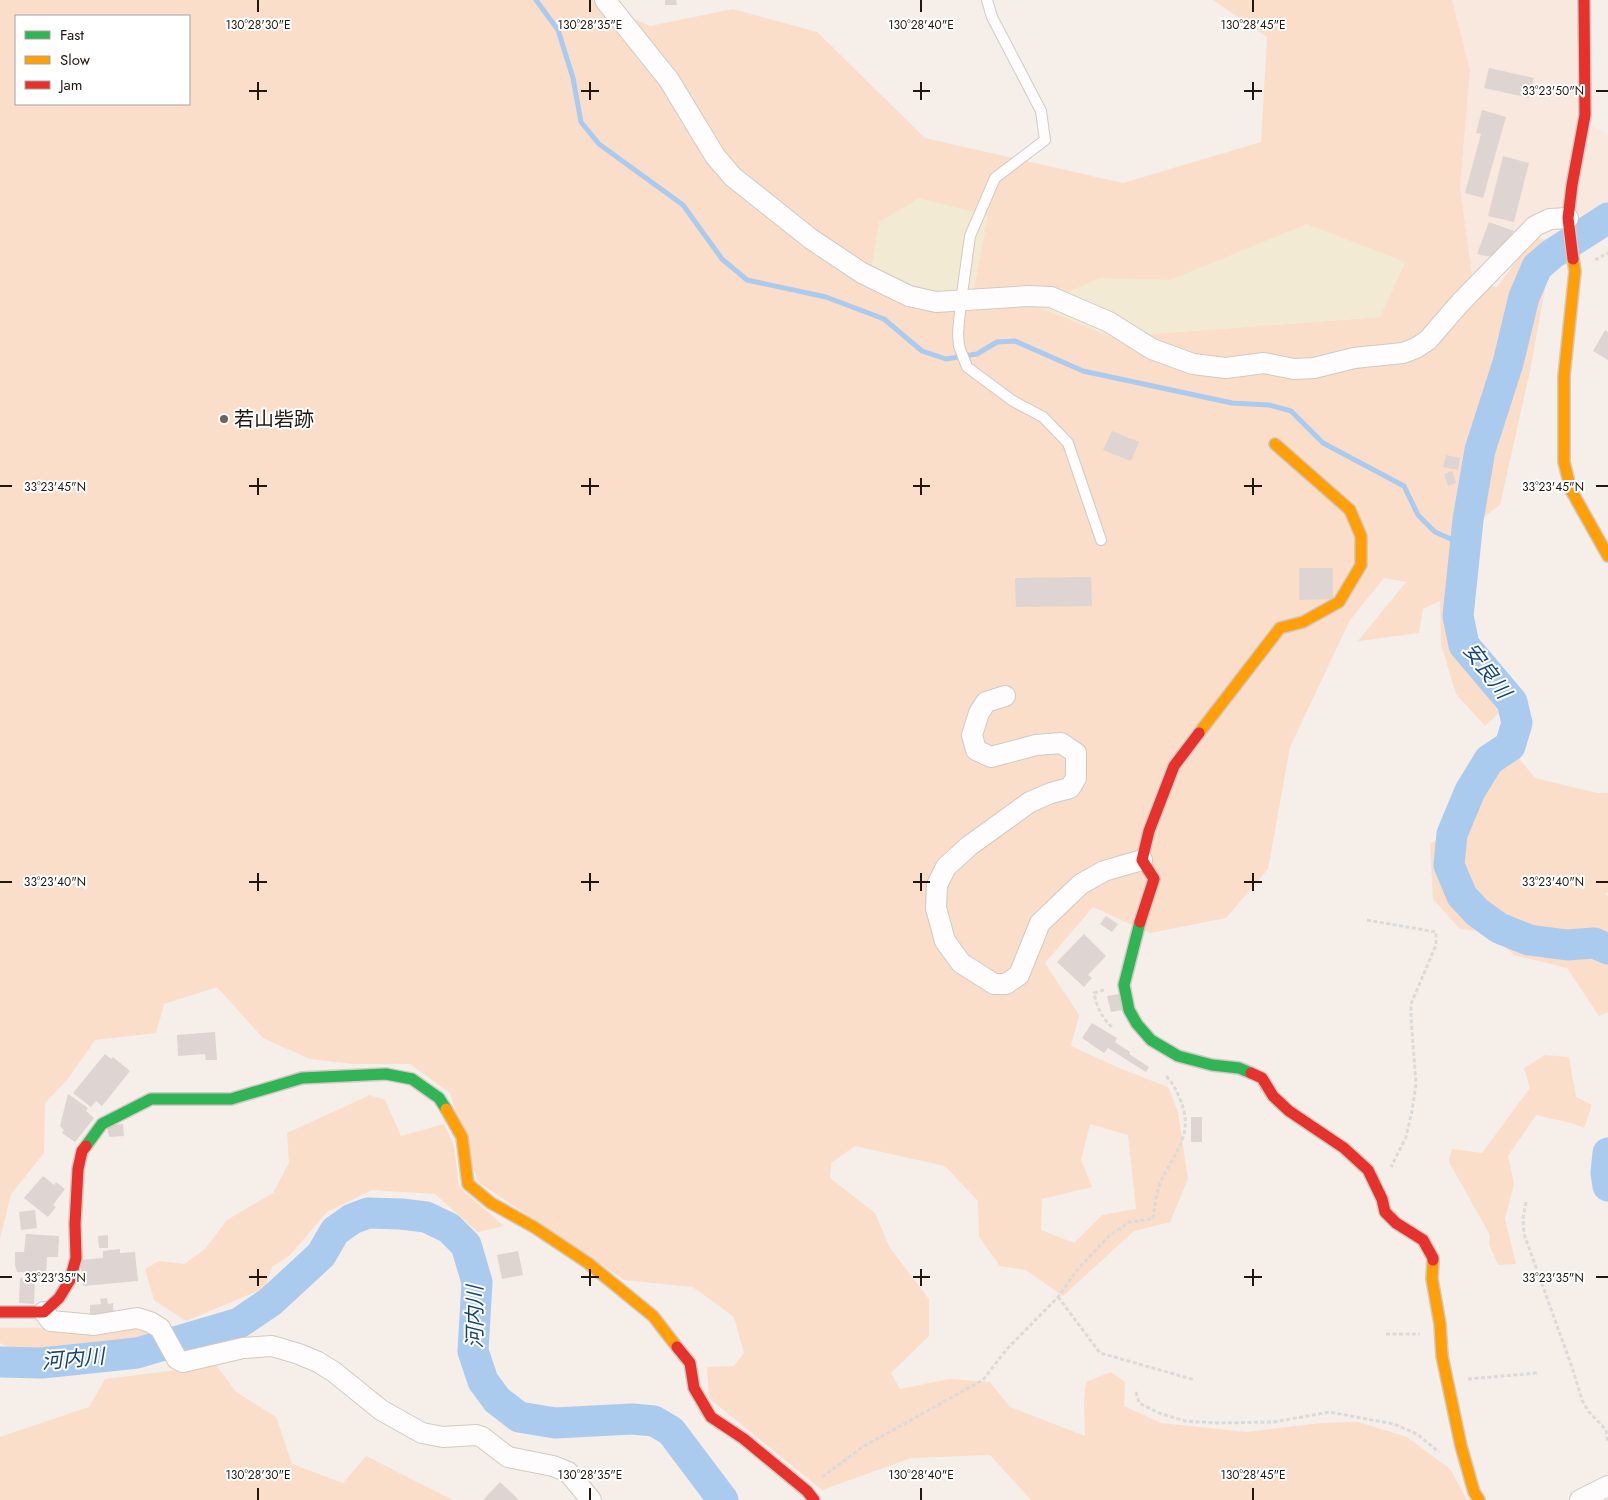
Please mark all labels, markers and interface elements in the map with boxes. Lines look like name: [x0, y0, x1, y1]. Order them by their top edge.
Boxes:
legend: [15, 15, 190, 105]
text: 130°28'30"E: [225, 16, 291, 34]
text: 130°28'35"E: [558, 16, 622, 34]
text: 130°28'40"E: [888, 16, 954, 34]
text: 130°28'45"E: [1220, 16, 1286, 34]
text: Fast: [60, 24, 84, 46]
text: Slow: [60, 49, 91, 71]
text: Jam: [58, 74, 83, 96]
text: 33°23'50"N: [1522, 82, 1584, 100]
place label: 若山砦跡: [234, 405, 314, 434]
marker: 若山砦跡: [218, 413, 230, 425]
text: 33°23'45"N: [24, 478, 86, 496]
text: 33°23'45"N: [1522, 478, 1584, 496]
water label: 安良川: [1456, 637, 1519, 707]
text: 33°23'40"N: [24, 873, 86, 891]
text: 33°23'40"N: [1522, 873, 1584, 891]
text: 33°23'35"N: [24, 1269, 86, 1287]
text: 33°23'35"N: [1522, 1269, 1584, 1287]
water label: 河内川: [460, 1284, 490, 1349]
water label: 河内川: [40, 1341, 108, 1377]
text: 130°28'30"E: [225, 1466, 291, 1484]
text: 130°28'35"E: [558, 1466, 622, 1484]
text: 130°28'40"E: [888, 1466, 954, 1484]
text: 130°28'45"E: [1220, 1466, 1286, 1484]

